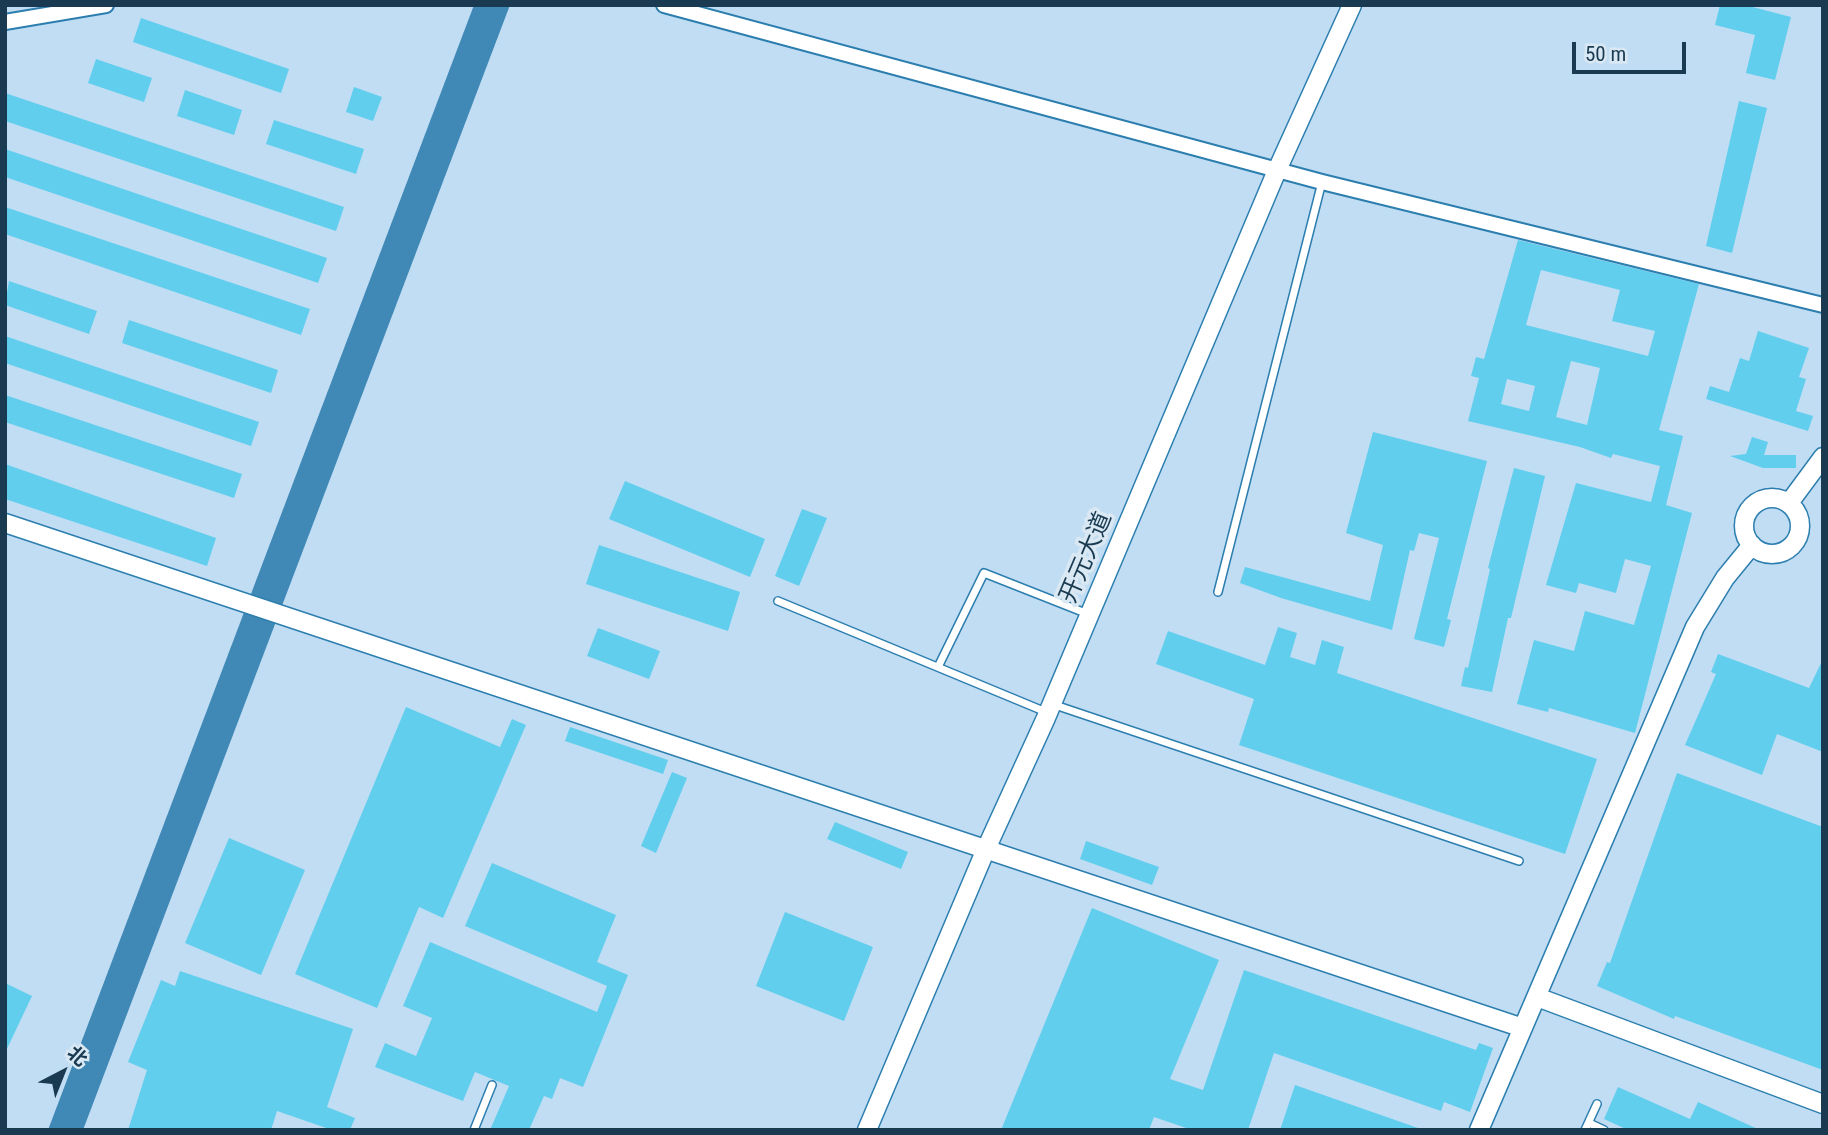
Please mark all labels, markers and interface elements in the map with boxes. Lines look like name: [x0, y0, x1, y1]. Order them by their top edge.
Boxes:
scale bar: [1576, 28, 1690, 72]
text: 50 m: [1585, 42, 1626, 66]
street label: 开元大道: [1055, 508, 1119, 608]
north arrow: [28, 1037, 98, 1107]
text: 北: [63, 1041, 92, 1071]

